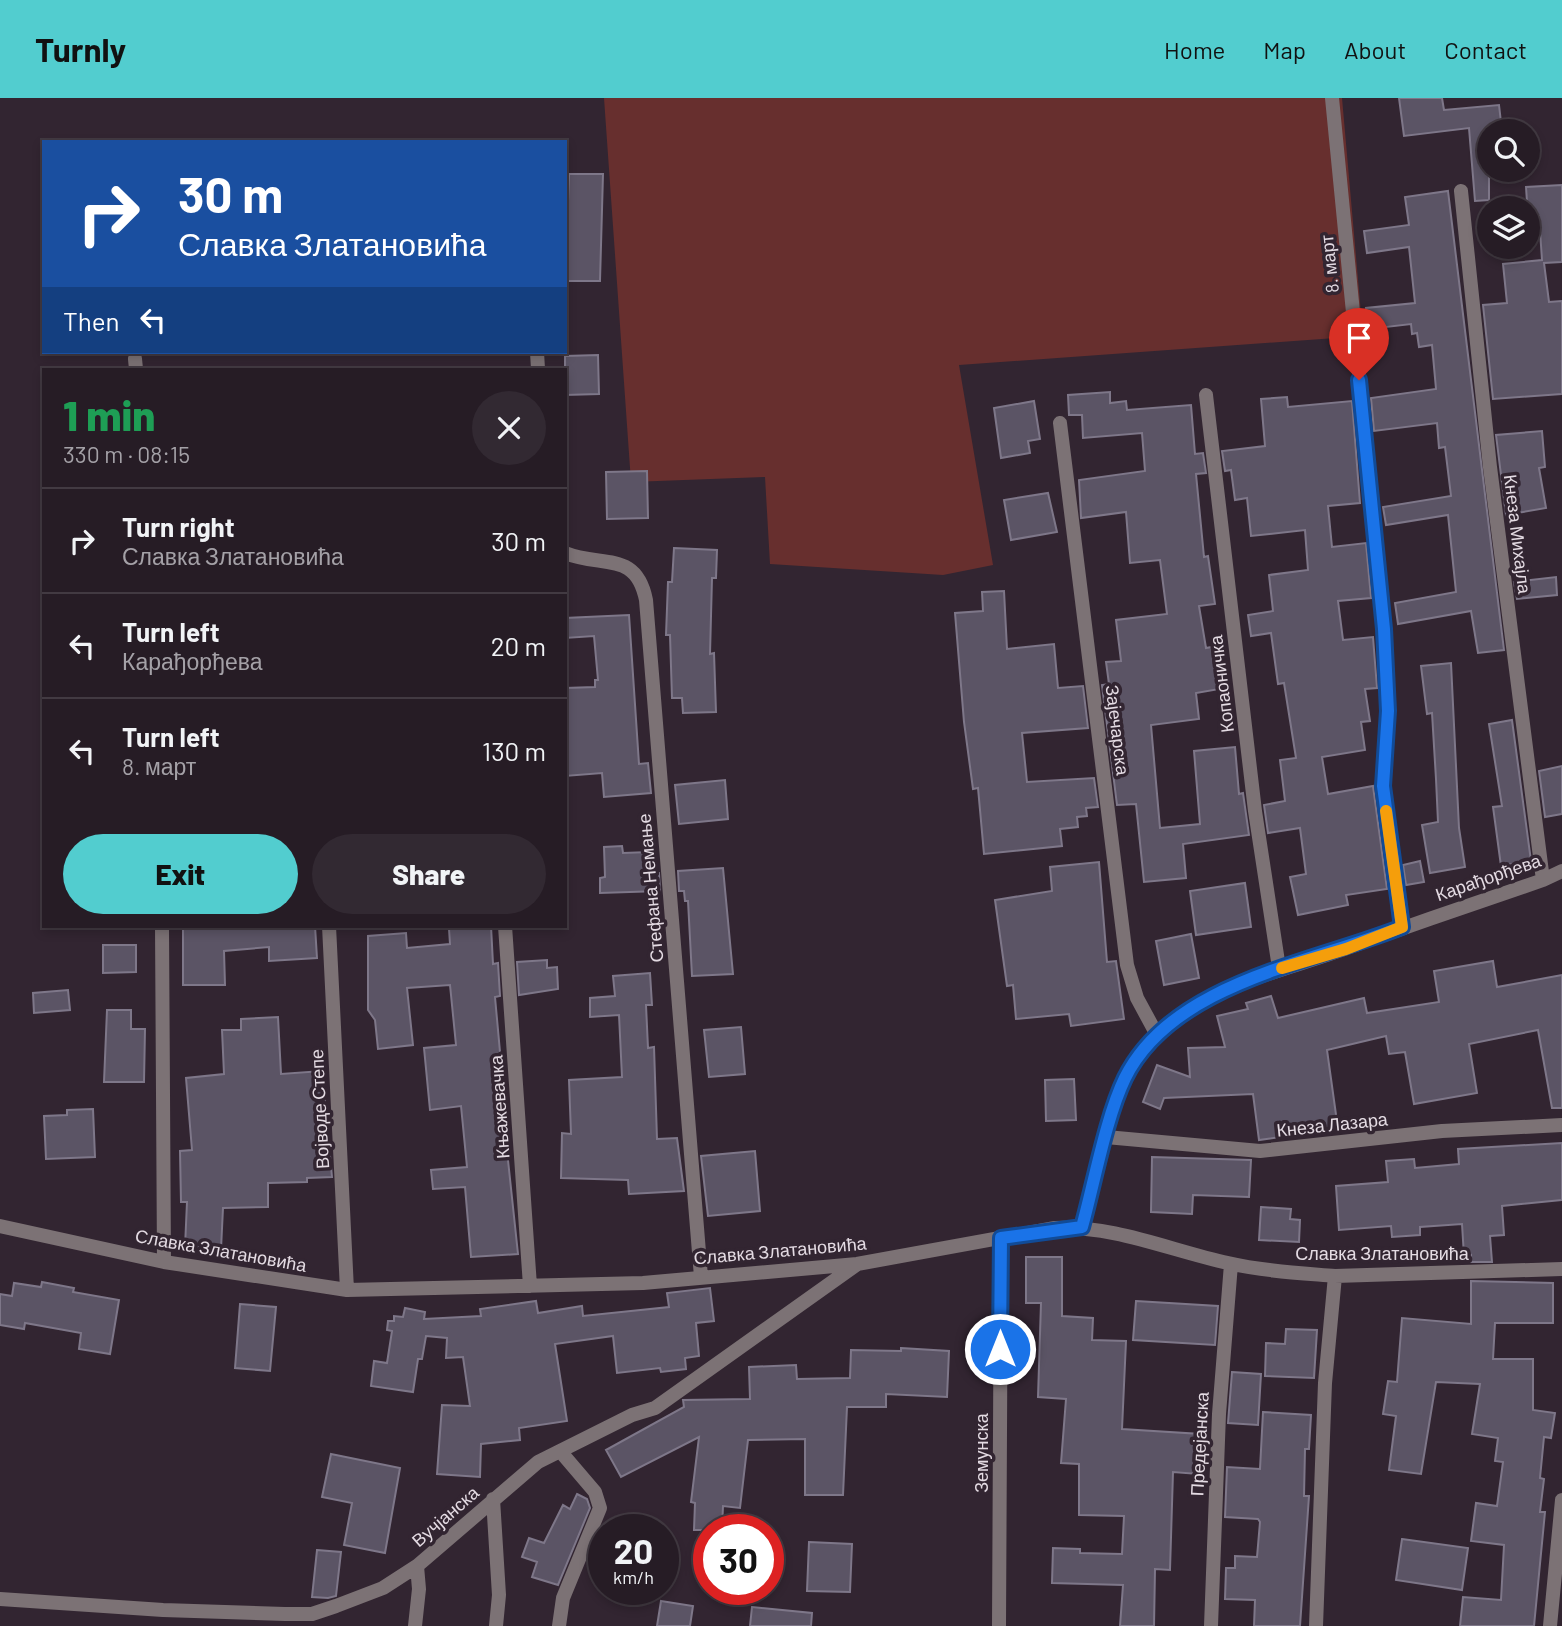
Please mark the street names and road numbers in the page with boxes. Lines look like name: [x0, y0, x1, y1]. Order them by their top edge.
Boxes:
street label: 8. март: [1315, 234, 1343, 294]
street label: Кнеза Михајла: [1500, 473, 1536, 596]
street label: Копаоничка: [1204, 633, 1238, 734]
street label: Зајечарска: [1102, 684, 1135, 777]
street label: Стефана Немање: [633, 813, 667, 963]
street label: Карађорђева: [1432, 848, 1544, 905]
street label: Војводе Степе: [305, 1049, 333, 1169]
street label: Књажевачка: [484, 1053, 514, 1160]
street label: Кнеза Лазара: [1275, 1107, 1390, 1141]
street label: Славка Златановића: [134, 1224, 309, 1276]
street label: Славка Златановића: [693, 1231, 868, 1269]
street label: Славка Златановића: [1295, 1242, 1470, 1264]
street label: Предејанска: [1185, 1390, 1213, 1497]
street label: Земунска: [970, 1412, 992, 1493]
street label: Вучјанска: [407, 1480, 484, 1551]

